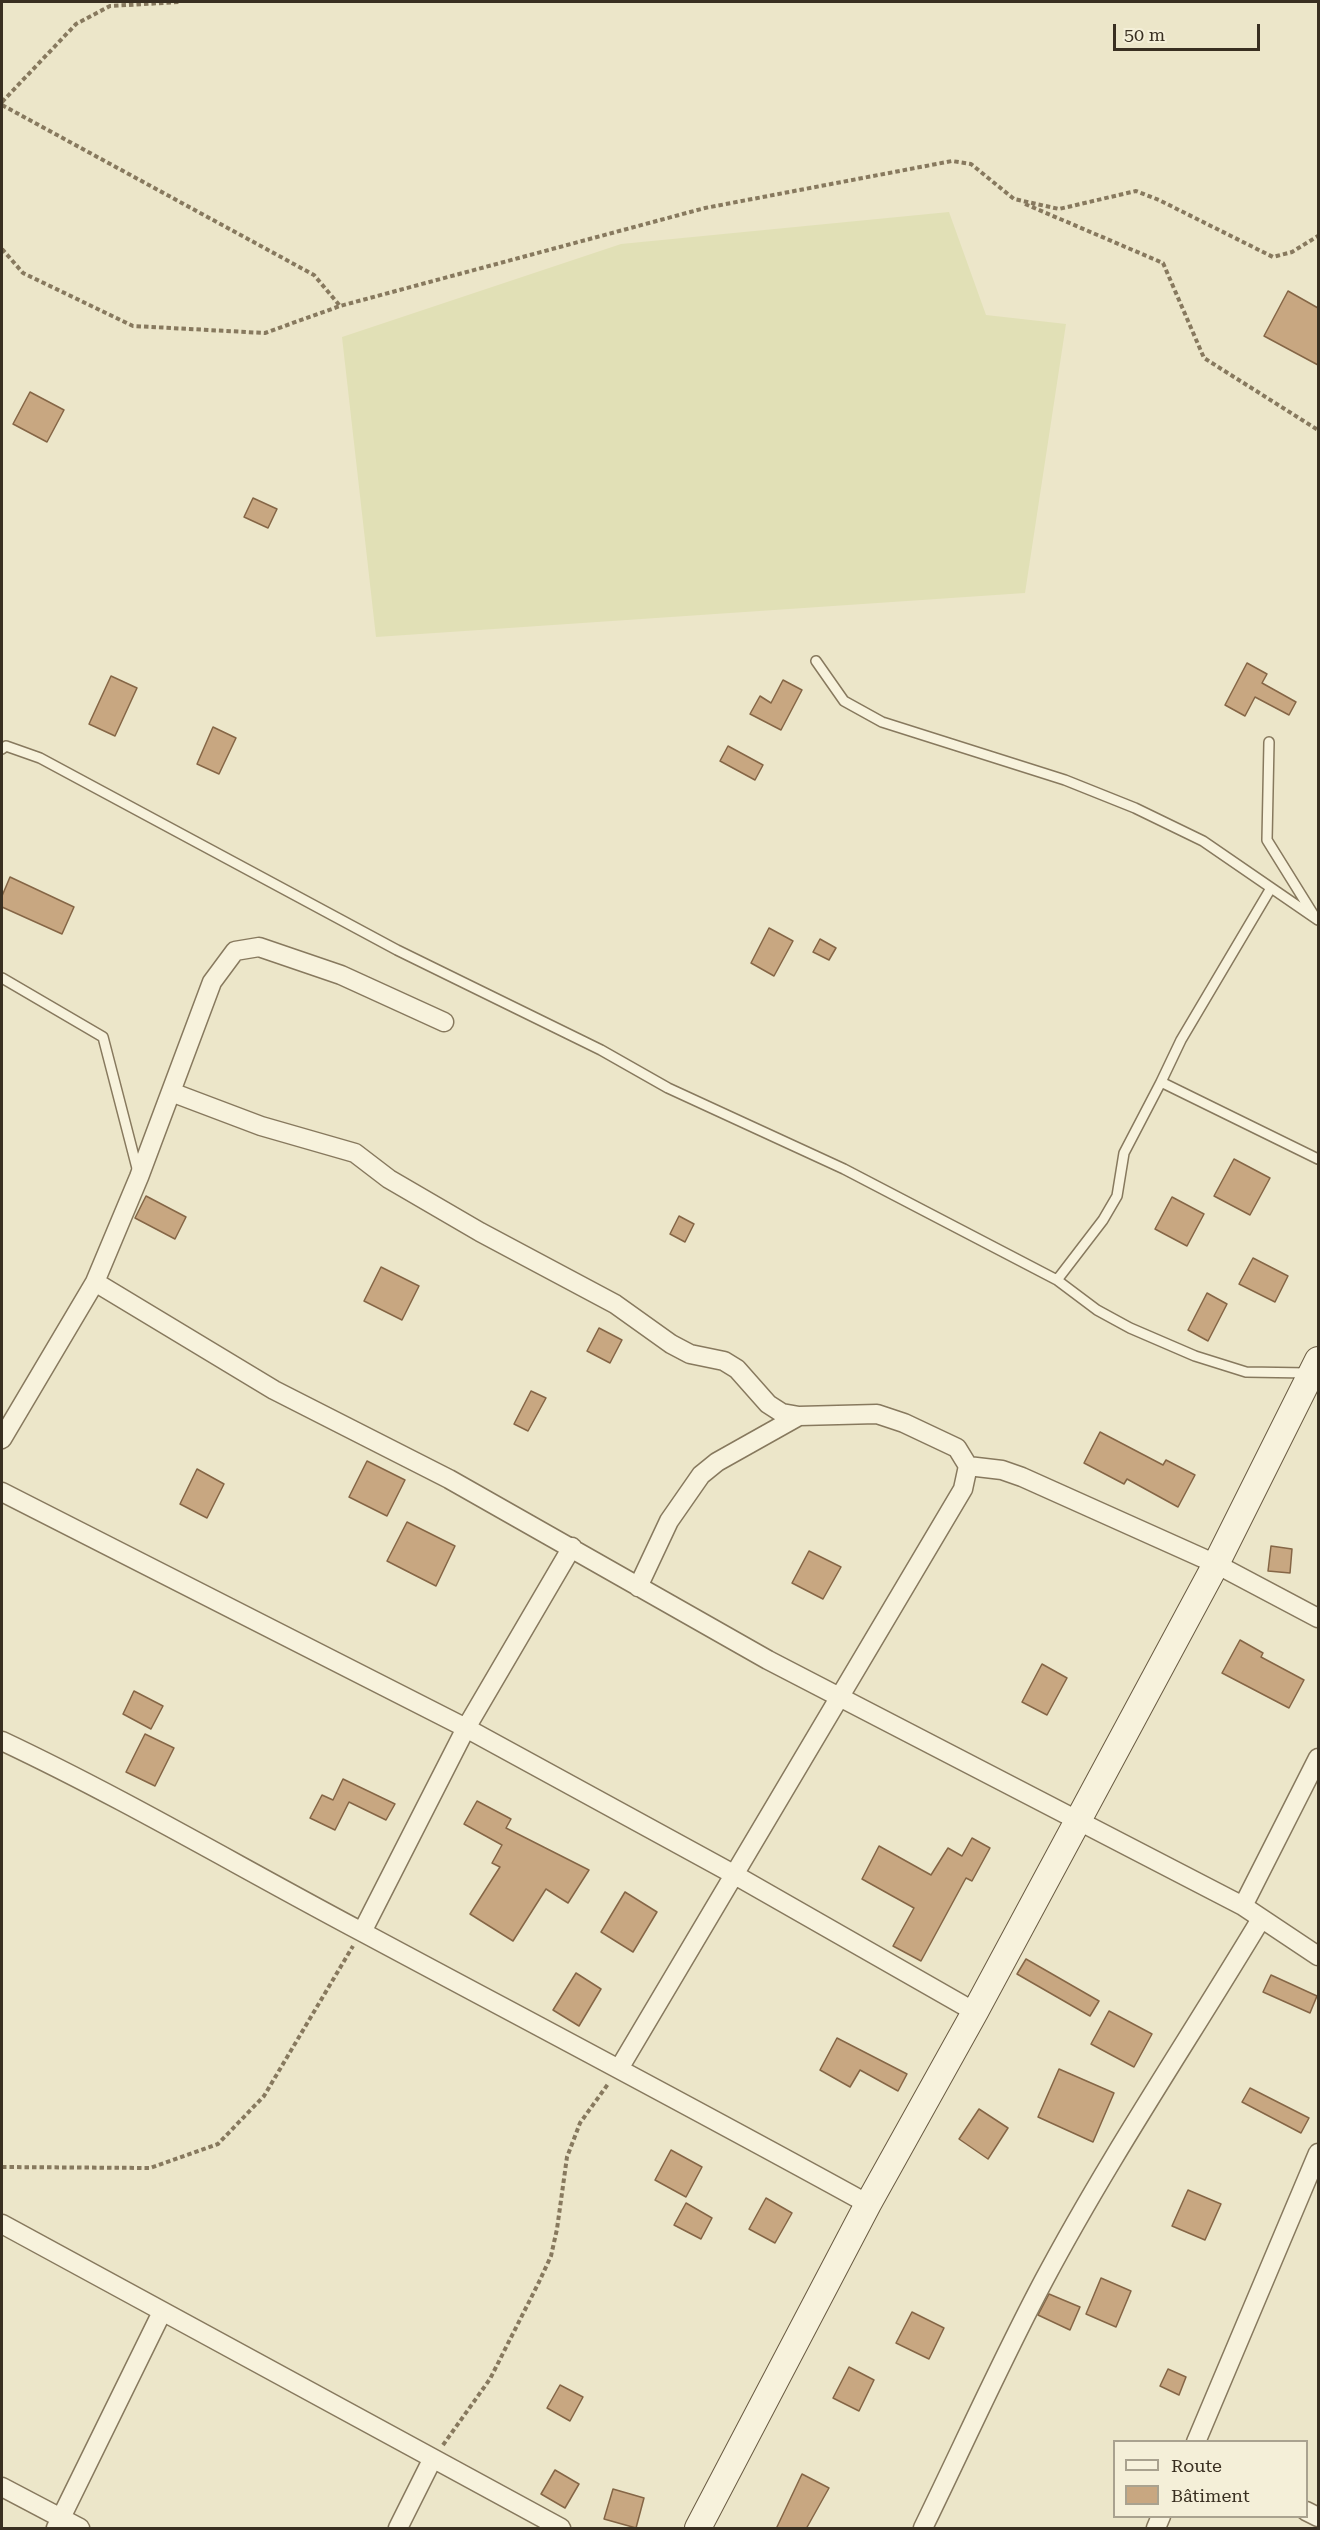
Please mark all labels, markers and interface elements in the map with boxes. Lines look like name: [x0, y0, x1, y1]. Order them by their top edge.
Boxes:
scale bar: [1116, 12, 1263, 50]
text: 50 m: [1124, 24, 1165, 45]
legend: [1113, 2440, 1308, 2518]
text: Route: [1171, 2455, 1222, 2476]
text: Bâtiment: [1171, 2485, 1250, 2506]

